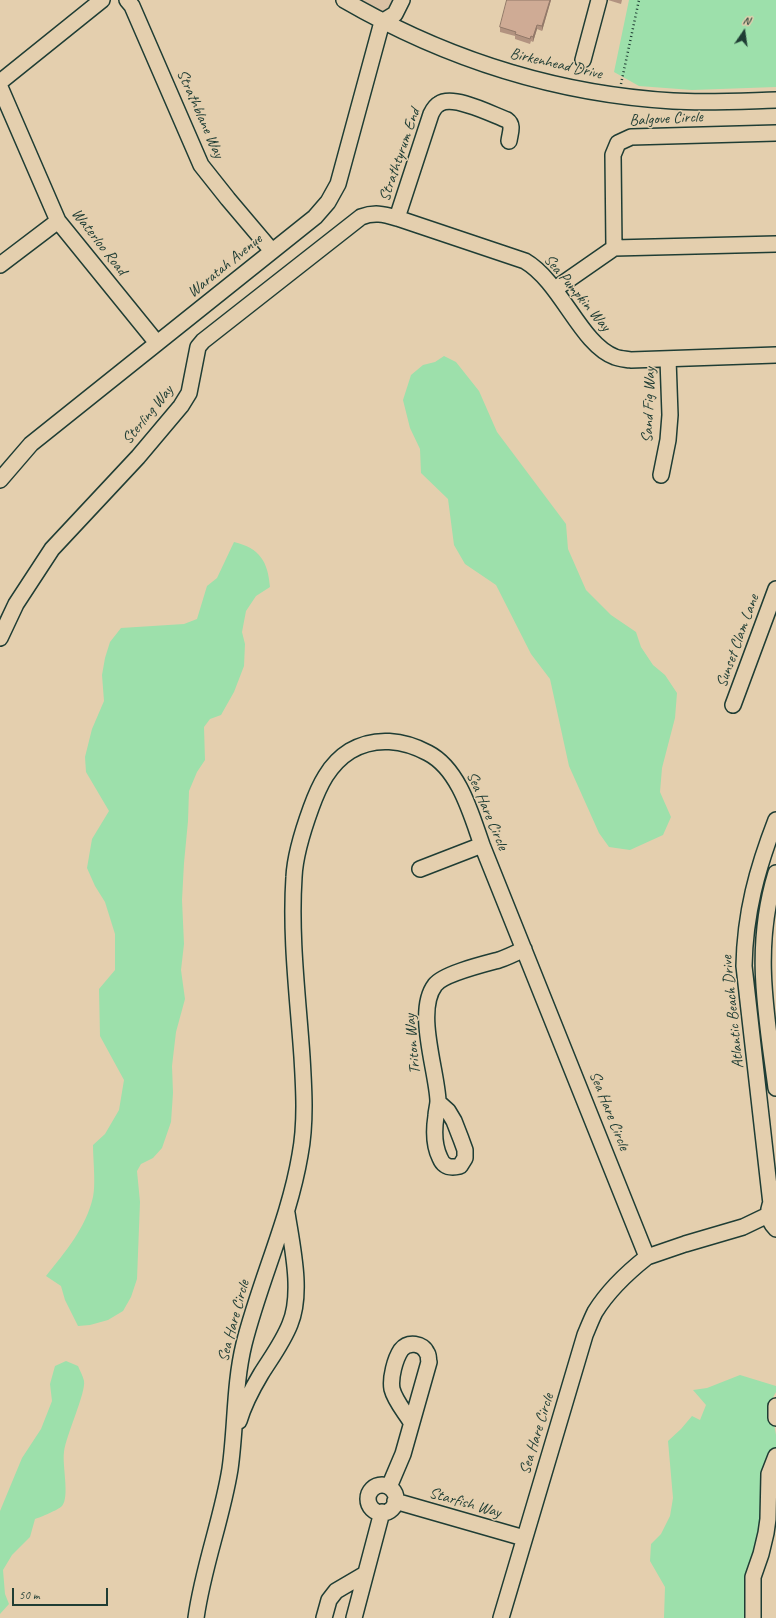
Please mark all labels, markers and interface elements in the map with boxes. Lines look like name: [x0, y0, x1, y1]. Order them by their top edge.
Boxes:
north arrow: [724, 12, 764, 52]
text: N: [742, 13, 752, 28]
street label: Birkenhead Drive: [508, 44, 604, 84]
street label: Strathblane Way: [172, 67, 228, 161]
street label: Strathtyrum End: [375, 106, 425, 204]
street label: Balgove Circle: [629, 107, 703, 131]
street label: Waterloo Road: [67, 205, 131, 279]
street label: Waratah Avenue: [184, 230, 266, 302]
street label: Sea Pumpkin Way: [539, 251, 615, 335]
street label: Sand Fig Way: [638, 367, 660, 443]
street label: Sterling Way: [118, 382, 178, 448]
street label: Sunset Clam Lane: [712, 592, 764, 690]
street label: Sea Hare Circle: [462, 769, 512, 853]
street label: Atlantic Beach Drive: [718, 955, 748, 1069]
street label: Triton Way: [401, 1013, 425, 1075]
street label: Sea Hare Circle: [584, 1069, 634, 1153]
street label: Sea Hare Circle: [214, 1278, 254, 1364]
street label: Sea Hare Circle: [516, 1391, 558, 1477]
street label: Starfish Way: [427, 1484, 503, 1522]
scale bar: [14, 1580, 110, 1606]
text: 50 m: [19, 1587, 39, 1603]

